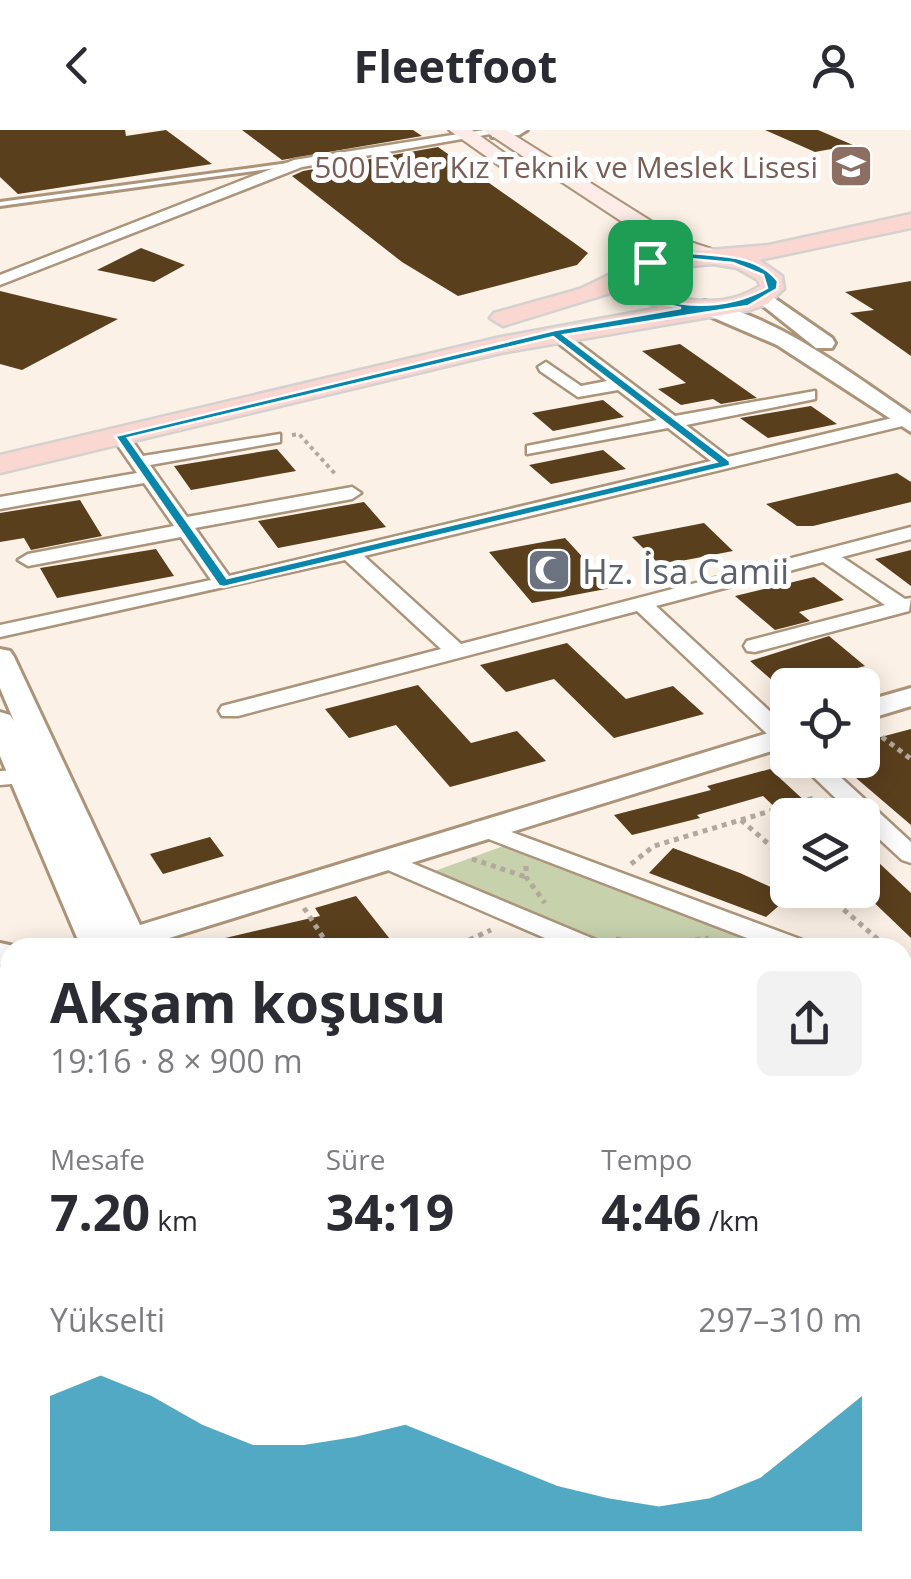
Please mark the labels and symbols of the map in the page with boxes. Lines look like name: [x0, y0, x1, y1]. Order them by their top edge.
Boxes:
school or university icon: 500 Evler Kız Teknik ve Meslek Lisesi: [828, 143, 874, 189]
place label: 500 Evler Kız Teknik ve Meslek Lisesi: [314, 146, 818, 187]
pin: [608, 220, 693, 305]
mosque icon: Hz. İsa Camii: [526, 547, 572, 593]
place label: Hz. İsa Camii: [582, 547, 789, 594]

